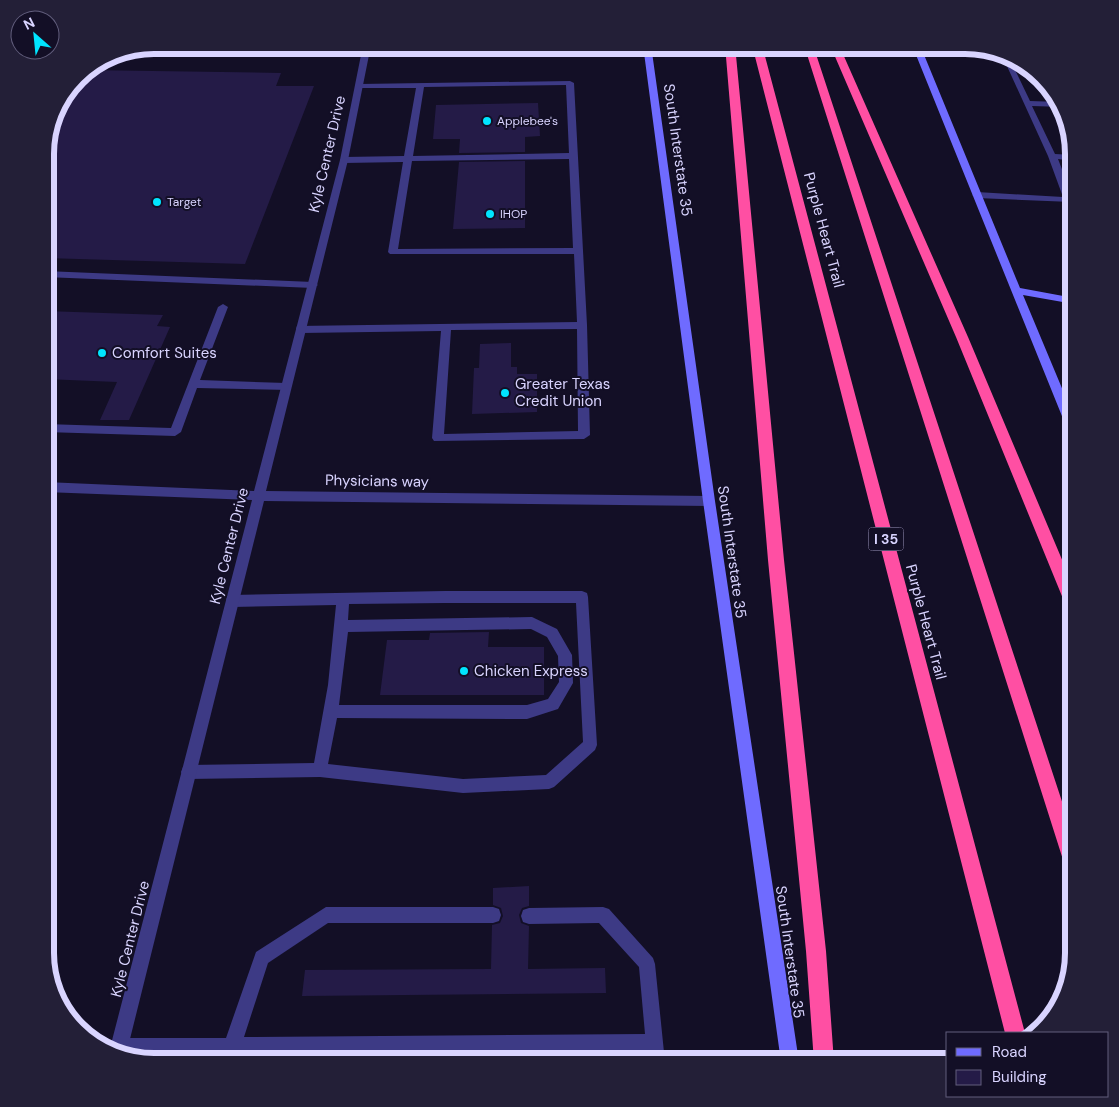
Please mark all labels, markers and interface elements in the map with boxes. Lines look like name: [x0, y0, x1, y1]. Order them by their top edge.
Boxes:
north arrow: [10, 10, 60, 60]
text: N: [20, 13, 38, 34]
street label: South Interstate 35: [659, 82, 697, 218]
street label: Kyle Center Drive: [304, 94, 350, 214]
place label: Applebee's: [497, 113, 558, 129]
marker: Applebee's: [481, 115, 493, 127]
street label: Purple Heart Trail: [799, 170, 849, 290]
place label: Target: [167, 194, 202, 210]
marker: Target: [151, 196, 163, 208]
place label: IHOP: [500, 206, 527, 222]
marker: IHOP: [484, 208, 496, 220]
place label: Comfort Suites: [112, 343, 217, 363]
marker: Comfort Suites: [96, 347, 108, 359]
place label: Greater Texas Credit Union: [515, 374, 610, 411]
marker: Greater Texas Credit Union: [499, 387, 511, 399]
street label: Physicians way: [325, 470, 430, 492]
street label: South Interstate 35: [713, 484, 751, 620]
street label: Kyle Center Drive: [205, 486, 253, 606]
road number: I 35: [868, 528, 904, 550]
street label: Purple Heart Trail: [901, 562, 951, 682]
place label: Chicken Express: [474, 661, 588, 681]
marker: Chicken Express: [458, 665, 470, 677]
street label: Kyle Center Drive: [106, 879, 154, 999]
street label: South Interstate 35: [771, 884, 809, 1020]
legend: [946, 1032, 1109, 1097]
text: Road: [992, 1042, 1027, 1062]
text: Building: [992, 1067, 1047, 1087]

